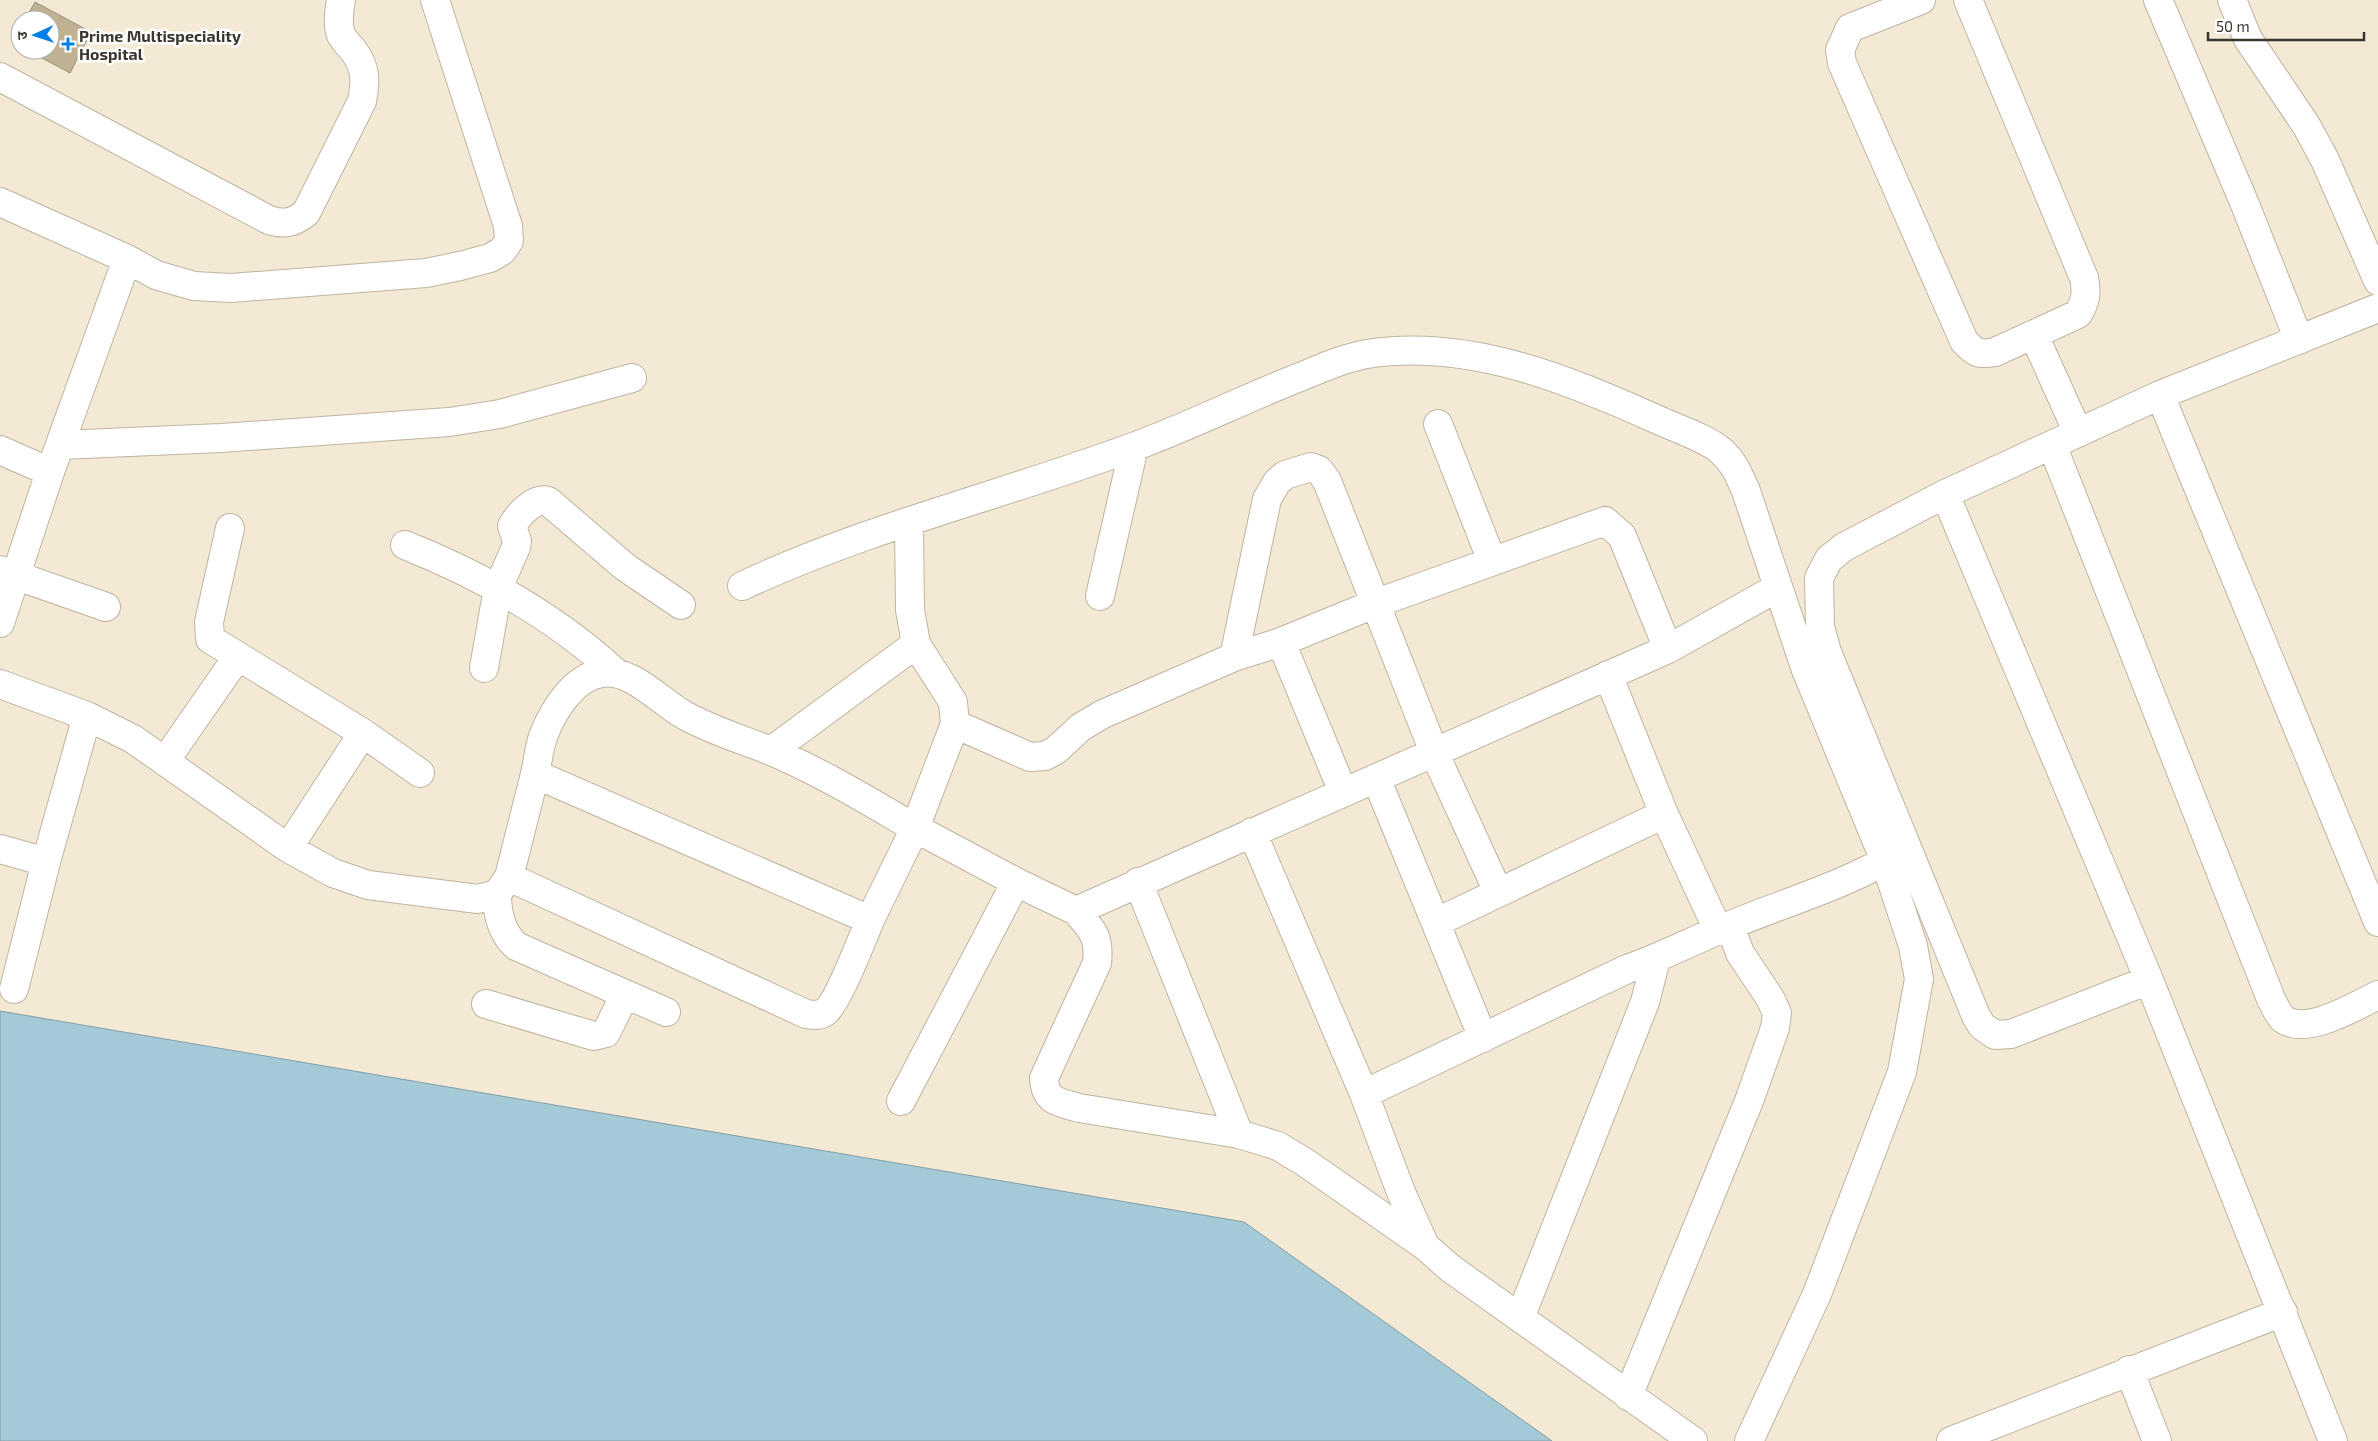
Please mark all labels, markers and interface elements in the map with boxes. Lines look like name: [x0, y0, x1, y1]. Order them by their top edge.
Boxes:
north arrow: [10, 10, 60, 60]
scale bar: [2208, 10, 2364, 42]
text: 50 m: [2216, 17, 2250, 35]
place label: Prime Multispeciality Hospital: [79, 26, 241, 63]
text: उ: [13, 30, 30, 40]
marker: Prime Multispeciality Hospital: [61, 37, 75, 51]

